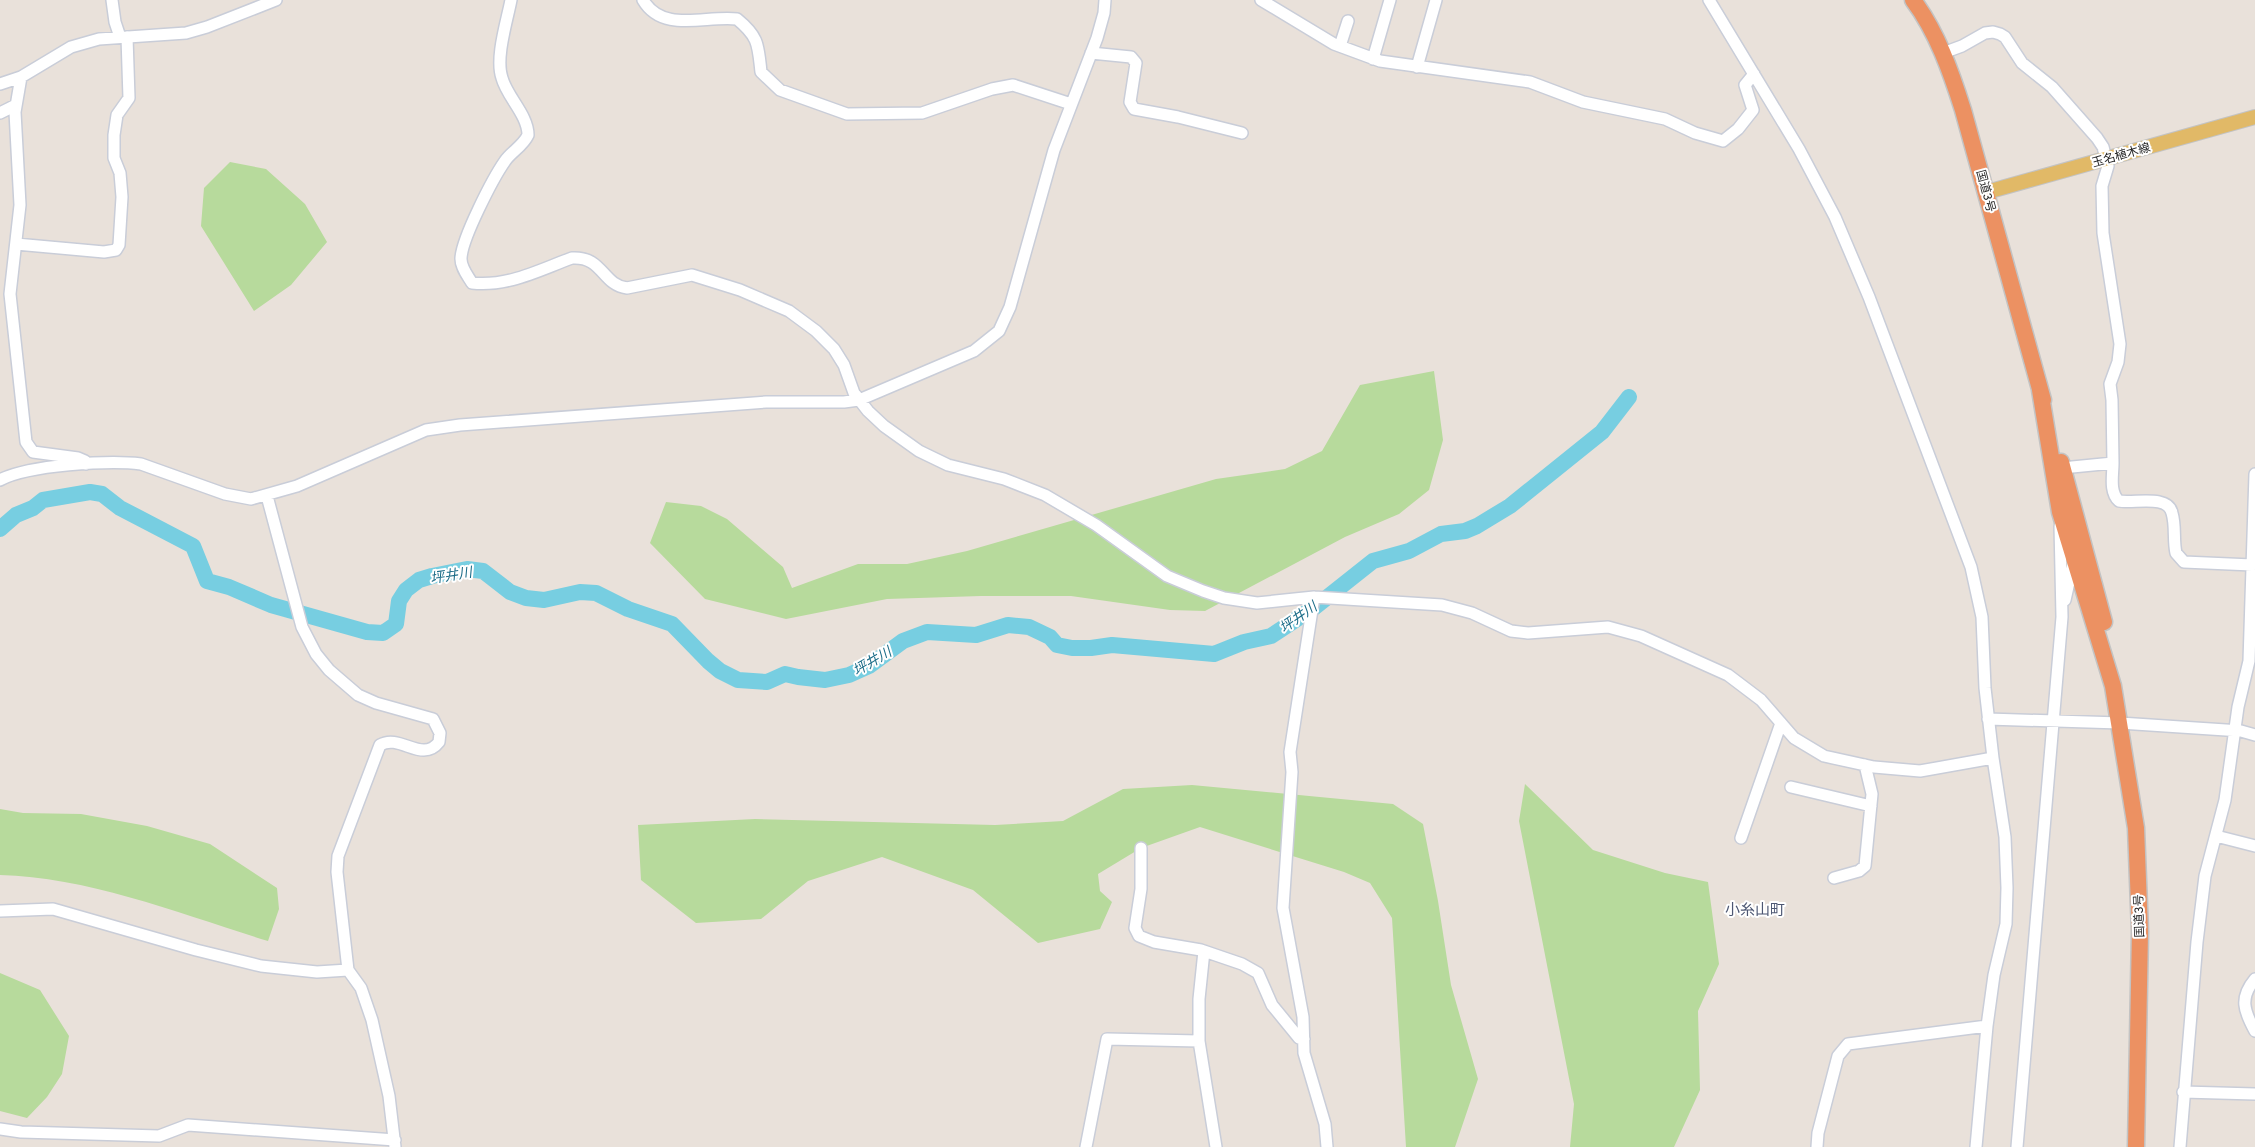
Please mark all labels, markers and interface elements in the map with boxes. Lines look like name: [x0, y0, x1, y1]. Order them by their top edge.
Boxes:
street label: 玉名植木線: [2090, 140, 2152, 172]
street label: 国道3号: [1972, 168, 1998, 214]
water label: 坪井川: [429, 564, 475, 588]
water label: 坪井川: [1277, 598, 1323, 637]
water label: 坪井川: [850, 643, 897, 680]
street label: 国道3号: [2131, 894, 2149, 938]
district label: 小糸山町: [1725, 902, 1785, 921]

